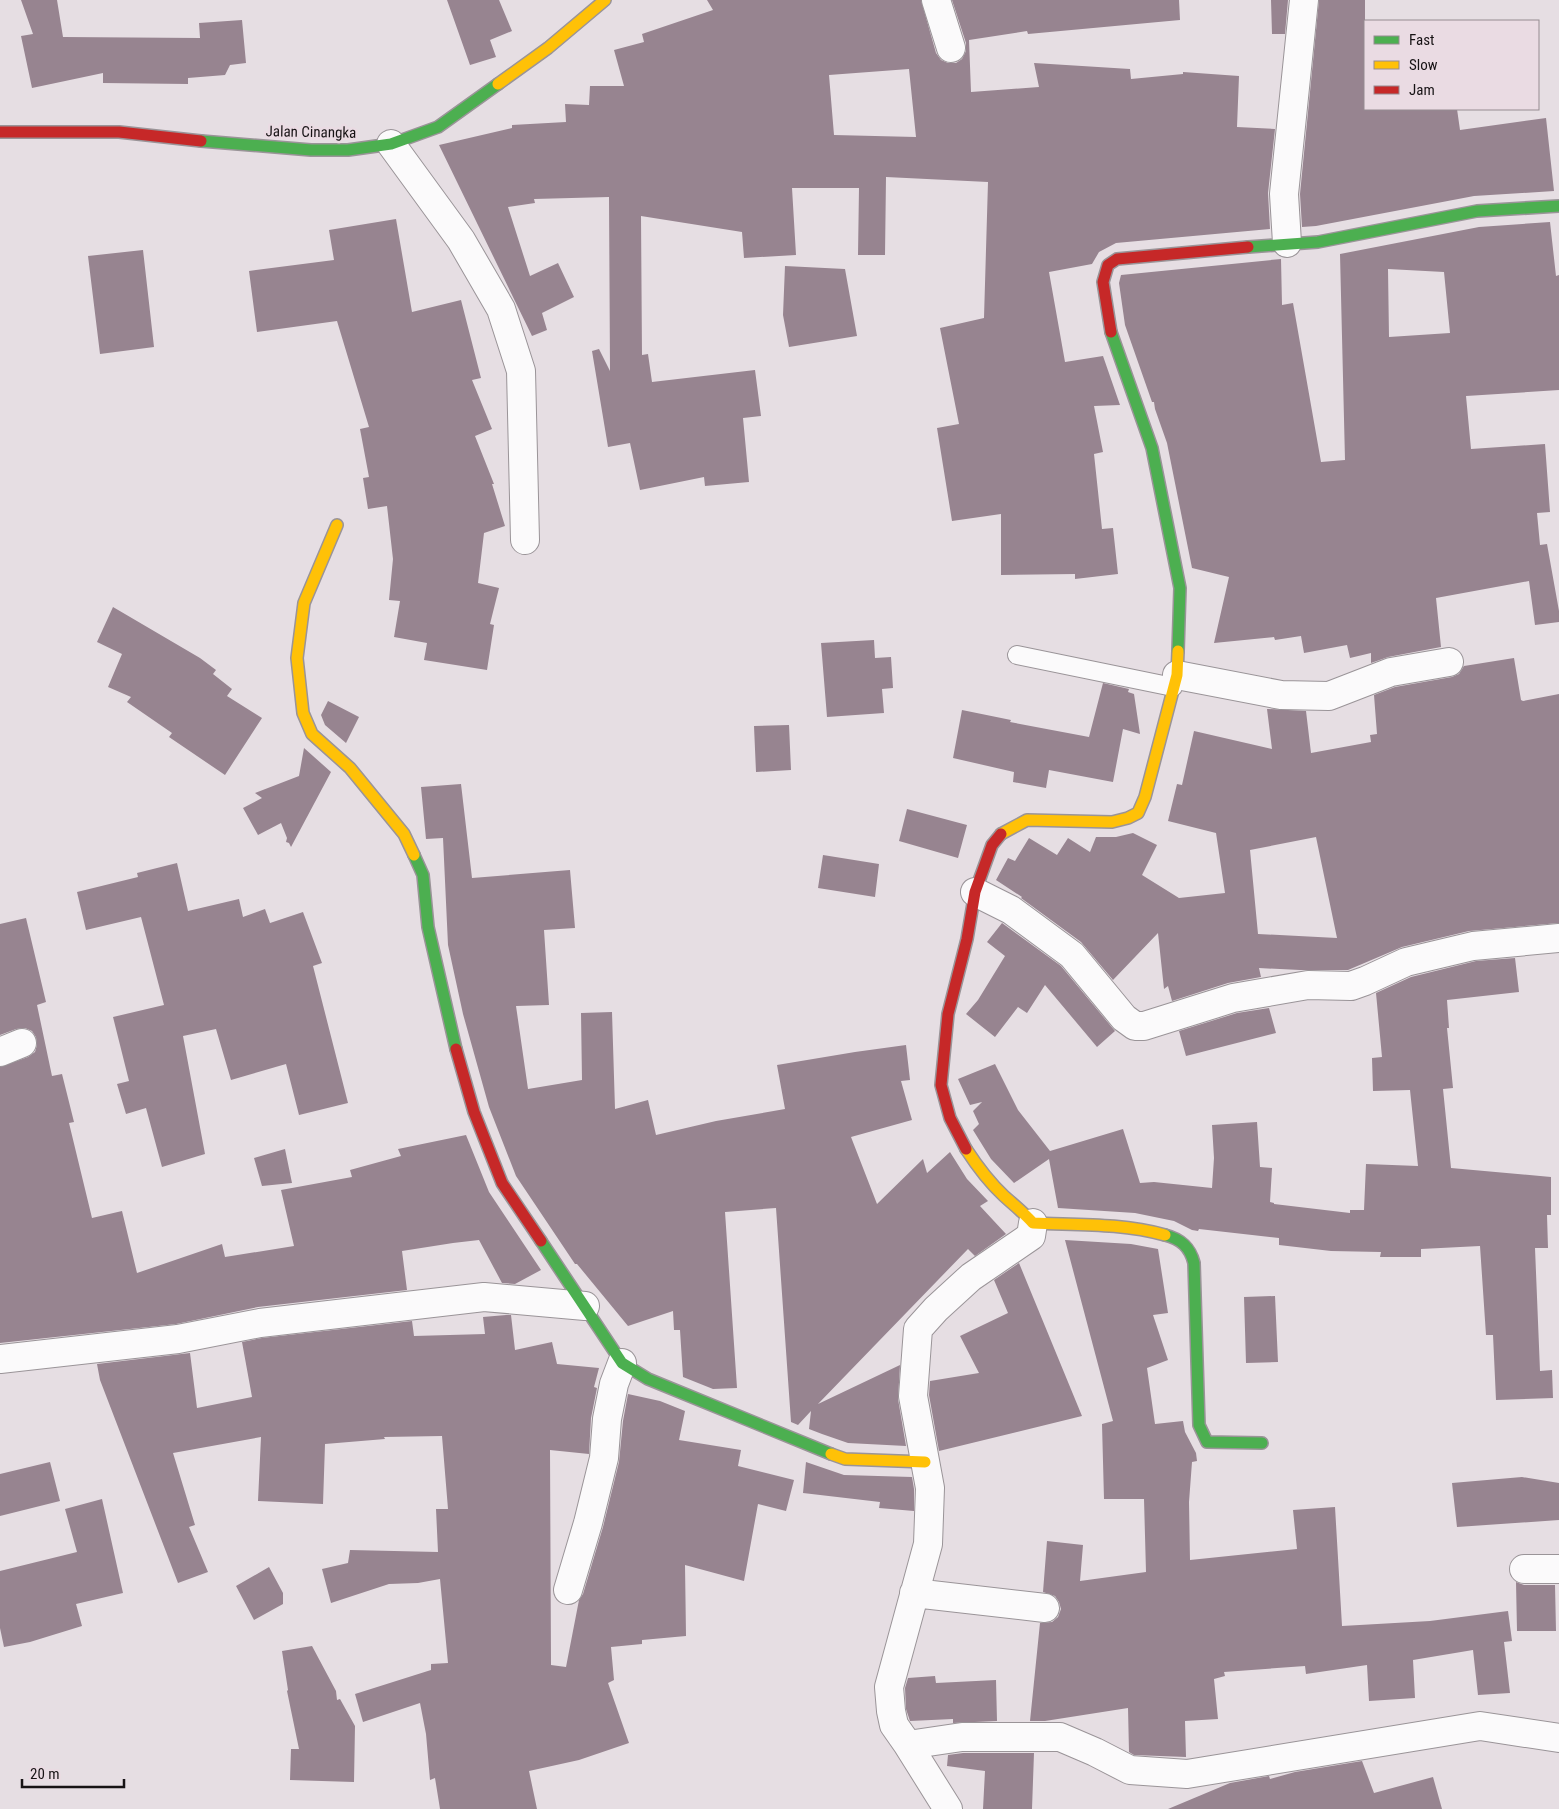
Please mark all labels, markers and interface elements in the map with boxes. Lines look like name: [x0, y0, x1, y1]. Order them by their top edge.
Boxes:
legend: [1364, 20, 1539, 110]
text: Fast: [1409, 31, 1434, 49]
text: Slow: [1409, 56, 1438, 74]
text: Jam: [1409, 81, 1435, 99]
street label: Jalan Cinangka: [265, 122, 357, 142]
scale bar: [22, 1756, 125, 1788]
text: 20 m: [30, 1765, 60, 1783]

